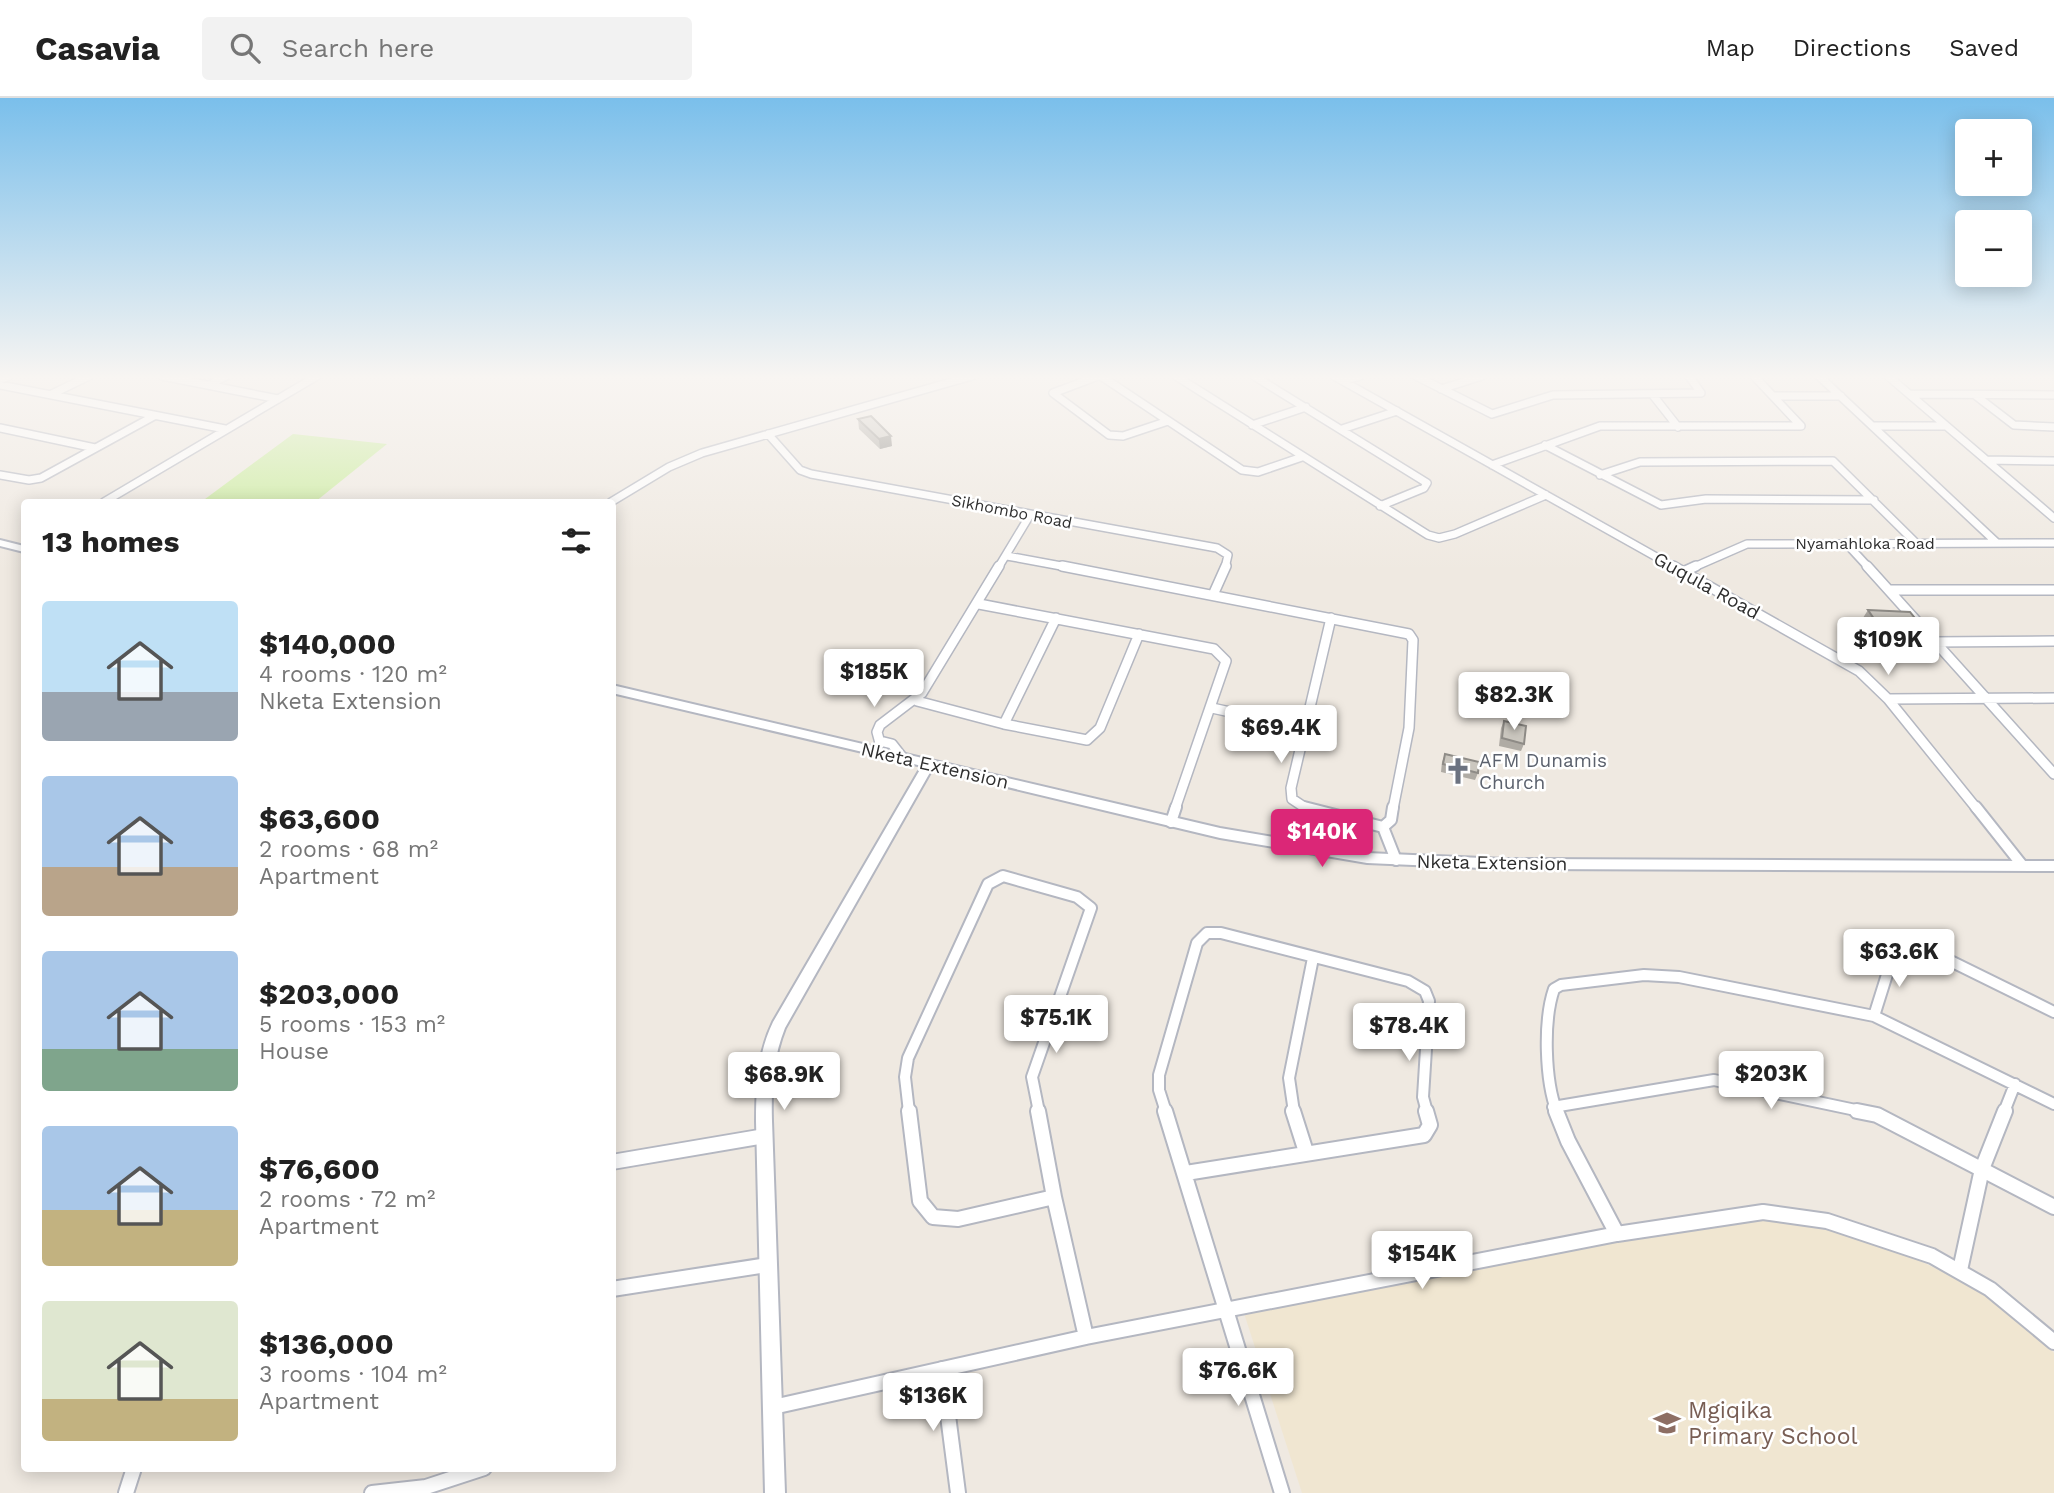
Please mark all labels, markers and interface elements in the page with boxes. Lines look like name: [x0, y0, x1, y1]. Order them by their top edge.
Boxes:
search box: [202, 17, 692, 80]
text: Casavia: [35, 29, 160, 68]
icon: search: [226, 29, 264, 67]
text: Search here: [282, 33, 434, 63]
text: Map: [1706, 34, 1755, 62]
text: Directions: [1793, 34, 1911, 62]
text: Saved: [1949, 34, 2019, 62]
map controls: [1955, 119, 2032, 287]
button: +: [1955, 119, 2032, 196]
button: −: [1955, 210, 2032, 287]
street label: Sikhombo Road: [950, 490, 1074, 532]
icon: filters: [557, 522, 595, 560]
text: 13 homes: [42, 524, 179, 559]
street label: Nyamahloka Road: [1795, 534, 1935, 553]
street label: Guqula Road: [1650, 547, 1764, 624]
pin: $109K: [1839, 618, 1937, 677]
text: $140,000: [259, 626, 396, 661]
text: $109K: [1853, 626, 1923, 653]
icon: home: [98, 629, 182, 713]
pin: $185K: [825, 650, 923, 709]
text: $185K: [840, 658, 908, 685]
text: 4 rooms · 120 m²: [259, 661, 447, 688]
pin: $82.3K: [1457, 672, 1571, 732]
text: $82.3K: [1474, 681, 1554, 708]
text: Nketa Extension: [259, 688, 442, 715]
pin: $69.4K: [1224, 706, 1338, 765]
text: $69.4K: [1241, 714, 1321, 741]
street label: Nketa Extension: [859, 737, 1011, 794]
place label: AFM Dunamis Church: [1479, 749, 1607, 794]
church icon: AFM Dunamis Church: [1443, 756, 1473, 786]
text: $63,600: [259, 801, 380, 836]
icon: home: [98, 804, 182, 888]
pin: $140K: [1273, 810, 1371, 869]
text: $140K: [1287, 818, 1357, 845]
text: 2 rooms · 68 m²: [259, 836, 438, 863]
street label: Nketa Extension: [1416, 850, 1568, 875]
text: Apartment: [259, 863, 379, 890]
pin: $63.6K: [1842, 930, 1956, 989]
text: $63.6K: [1859, 938, 1939, 965]
text: $203,000: [259, 976, 399, 1011]
icon: home: [98, 979, 182, 1063]
pin: $75.1K: [999, 996, 1113, 1055]
text: $75.1K: [1020, 1004, 1092, 1031]
pin: $78.4K: [1352, 1004, 1466, 1063]
text: 5 rooms · 153 m²: [259, 1011, 445, 1038]
text: $78.4K: [1369, 1012, 1449, 1039]
text: House: [259, 1038, 329, 1065]
pin: $68.9K: [727, 1052, 841, 1112]
pin: $203K: [1722, 1052, 1820, 1111]
text: $203K: [1735, 1060, 1807, 1087]
text: $68.9K: [744, 1061, 824, 1088]
text: $76,600: [259, 1151, 380, 1186]
icon: home: [98, 1154, 182, 1238]
text: 2 rooms · 72 m²: [259, 1186, 435, 1213]
text: Apartment: [259, 1213, 379, 1240]
pin: $154K: [1373, 1232, 1471, 1291]
text: $154K: [1388, 1240, 1456, 1267]
text: $136,000: [259, 1326, 394, 1361]
icon: home: [98, 1329, 182, 1413]
pin: $76.6K: [1181, 1348, 1295, 1408]
text: $76.6K: [1199, 1357, 1277, 1384]
text: 3 rooms · 104 m²: [259, 1361, 447, 1388]
pin: $136K: [884, 1374, 982, 1433]
text: $136K: [899, 1382, 967, 1409]
text: Apartment: [259, 1388, 379, 1415]
place label: Mgiqika Primary School: [1688, 1397, 1858, 1450]
school or university icon: Mgiqika Primary School: [1652, 1408, 1682, 1438]

